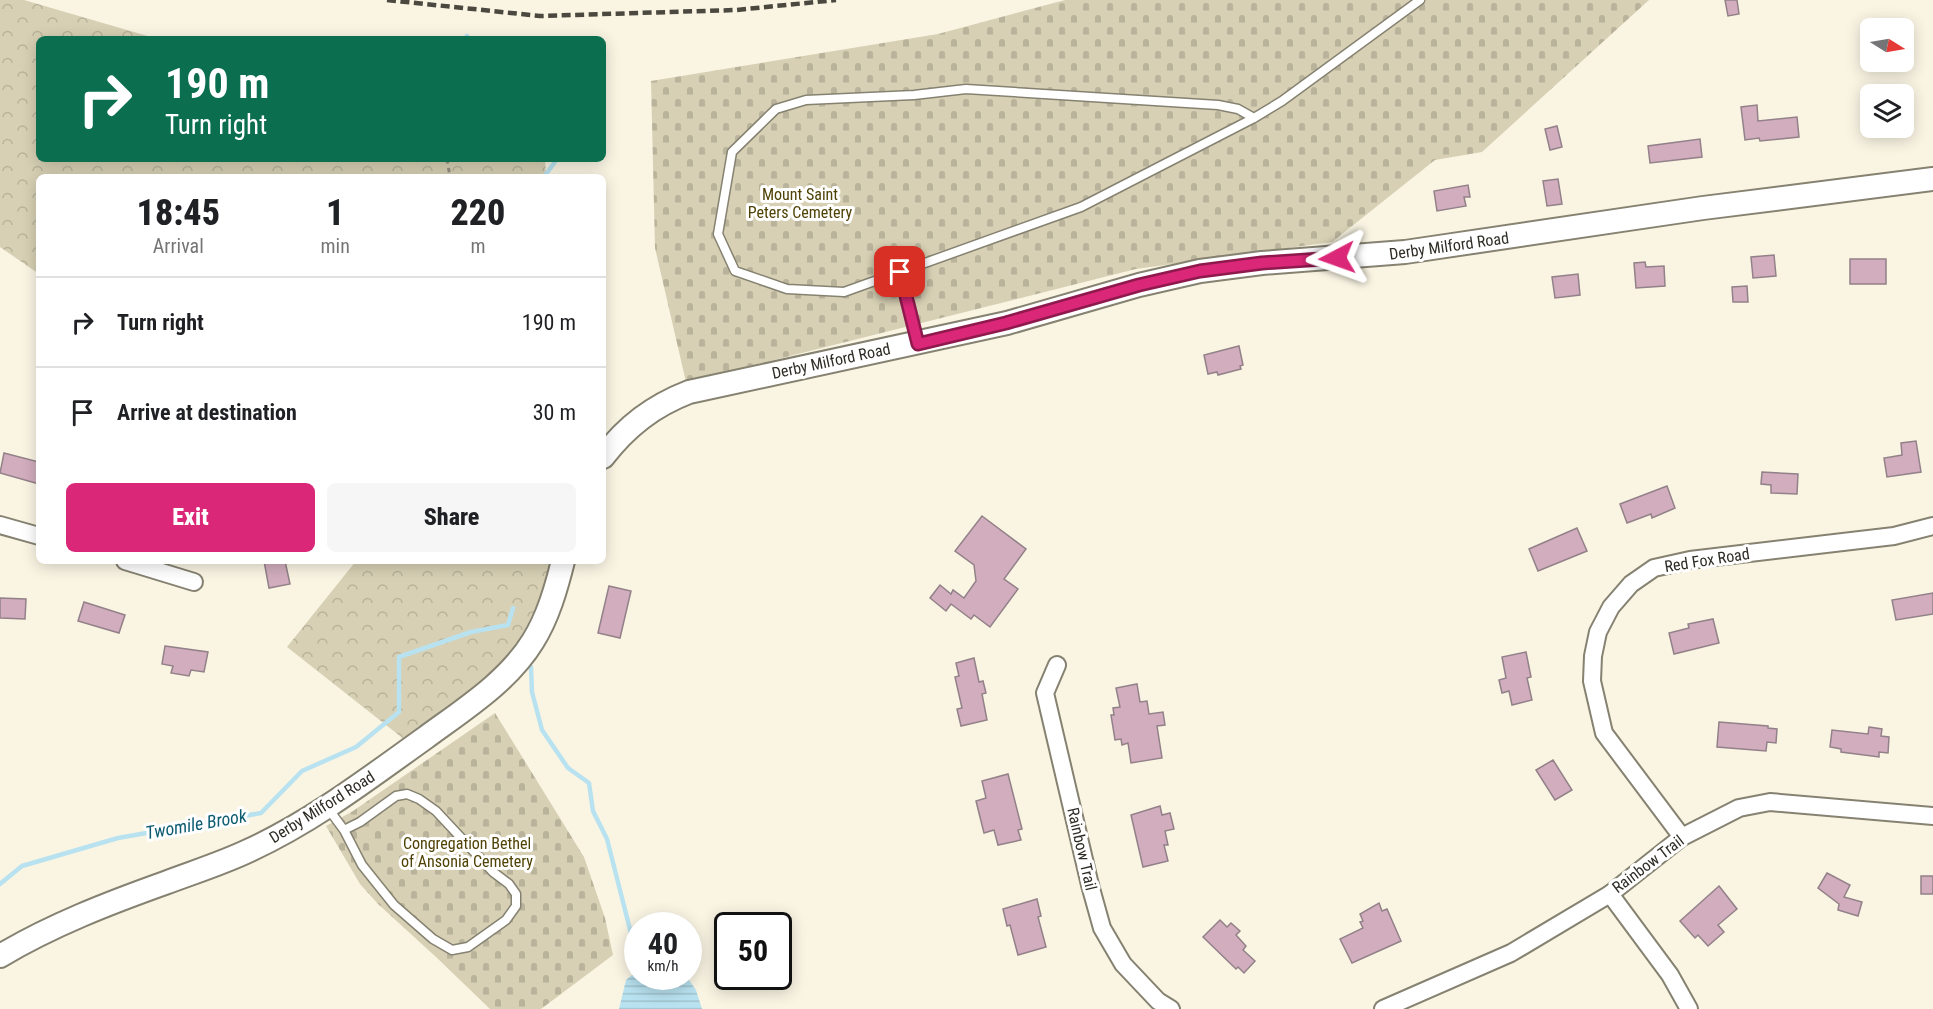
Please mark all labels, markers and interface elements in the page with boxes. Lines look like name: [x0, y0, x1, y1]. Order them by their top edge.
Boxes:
north arrow: [1860, 18, 1914, 72]
map controls: [1860, 18, 1914, 138]
text: 190 m: [165, 59, 270, 108]
icon: right: [66, 60, 144, 138]
button: layers: [1860, 84, 1914, 138]
text: Turn right: [165, 109, 267, 141]
park label: Mount Saint Peters Cemetery: [748, 185, 853, 222]
text: 18:45: [137, 192, 220, 234]
text: 1: [326, 192, 344, 234]
text: 220: [450, 192, 505, 234]
position arrow: [1305, 226, 1369, 290]
street label: Derby Milford Road: [1388, 228, 1510, 264]
text: Arrival: [153, 234, 204, 258]
text: min: [321, 234, 350, 258]
text: m: [470, 234, 485, 258]
pin: [874, 246, 925, 297]
icon: arrive: [883, 255, 916, 288]
icon: right: [66, 306, 99, 339]
text: Turn right: [117, 310, 204, 335]
text: 190 m: [522, 310, 576, 335]
street label: Derby Milford Road: [770, 339, 892, 383]
icon: arrive: [66, 396, 99, 429]
text: Arrive at destination: [117, 400, 297, 425]
text: 30 m: [533, 400, 576, 425]
button: Exit: [66, 483, 315, 552]
button: Share: [327, 483, 576, 552]
street label: Red Fox Road: [1663, 544, 1751, 576]
street label: Derby Milford Road: [266, 767, 378, 847]
water label: Twomile Brook: [144, 805, 249, 843]
street label: Rainbow Trail: [1063, 806, 1101, 892]
street label: Rainbow Trail: [1609, 831, 1687, 897]
park label: Congregation Bethel of Ansonia Cemetery: [401, 834, 533, 871]
speed limit sign: 50: [714, 912, 792, 990]
text: 40: [648, 926, 678, 961]
text: km/h: [648, 957, 678, 975]

